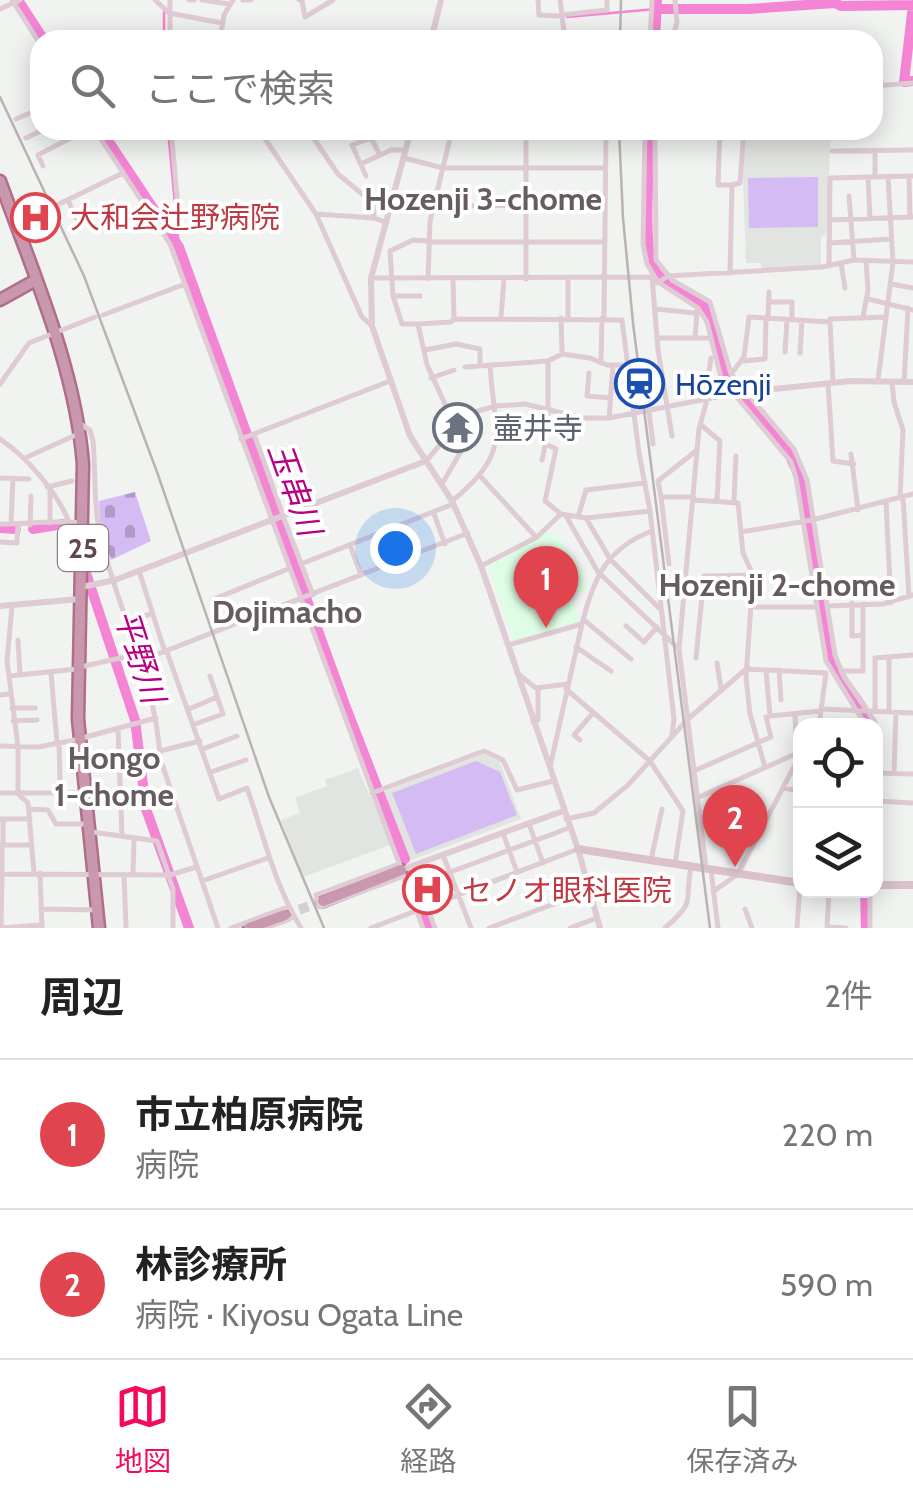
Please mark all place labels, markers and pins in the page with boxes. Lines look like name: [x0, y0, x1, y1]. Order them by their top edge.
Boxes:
hospital icon: 大和会辻野病院: [9, 191, 61, 243]
place label: 大和会辻野病院: [70, 199, 280, 236]
station icon: Hōzenji: [614, 358, 666, 410]
place label: Hōzenji: [675, 366, 771, 403]
temple icon: 壷井寺: [432, 402, 484, 454]
place label: 壷井寺: [493, 410, 583, 447]
pin: 1: [514, 546, 578, 628]
pin: 2: [702, 784, 768, 867]
hospital icon: セノオ眼科医院: [401, 864, 453, 916]
place label: セノオ眼科医院: [462, 872, 672, 909]

